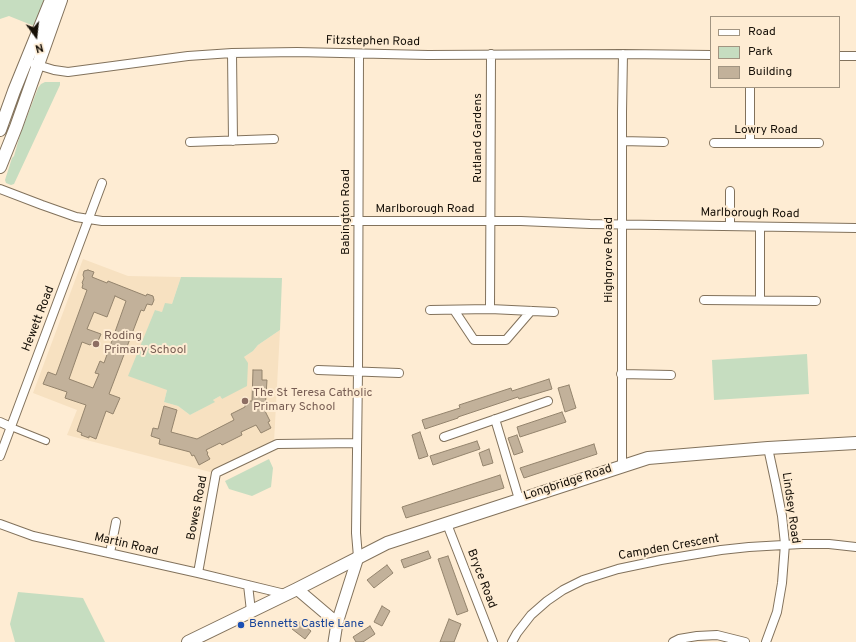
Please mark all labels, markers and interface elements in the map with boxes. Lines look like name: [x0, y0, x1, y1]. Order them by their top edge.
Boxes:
north arrow: [16, 16, 56, 56]
legend: [710, 16, 840, 88]
text: Road: [748, 24, 776, 40]
street label: Fitzstephen Road: [326, 34, 420, 50]
text: N: [33, 40, 45, 55]
text: Park: [748, 44, 773, 60]
text: Building: [748, 64, 792, 80]
street label: Rutland Gardens: [472, 93, 486, 183]
street label: Lowry Road: [734, 124, 798, 138]
street label: Babington Road: [340, 169, 354, 255]
street label: Marlborough Road: [376, 203, 474, 217]
street label: Marlborough Road: [700, 206, 800, 222]
street label: Highgrove Road: [603, 217, 617, 303]
street label: Hewett Road: [20, 284, 58, 354]
place label: Roding Primary School: [104, 330, 186, 358]
marker: Roding Primary School: [91, 339, 101, 349]
place label: The St Teresa Catholic Primary School: [253, 387, 372, 415]
marker: The St Teresa Catholic Primary School: [240, 396, 250, 406]
street label: Longbridge Road: [522, 462, 614, 504]
street label: Lindsey Road: [778, 471, 802, 545]
street label: Bowes Road: [185, 474, 211, 542]
street label: Martin Road: [93, 531, 159, 559]
street label: Campden Crescent: [617, 532, 721, 564]
street label: Bryce Road: [463, 547, 499, 611]
place label: Bennetts Castle Lane: [249, 618, 364, 632]
marker: Bennetts Castle Lane: [236, 620, 246, 630]

